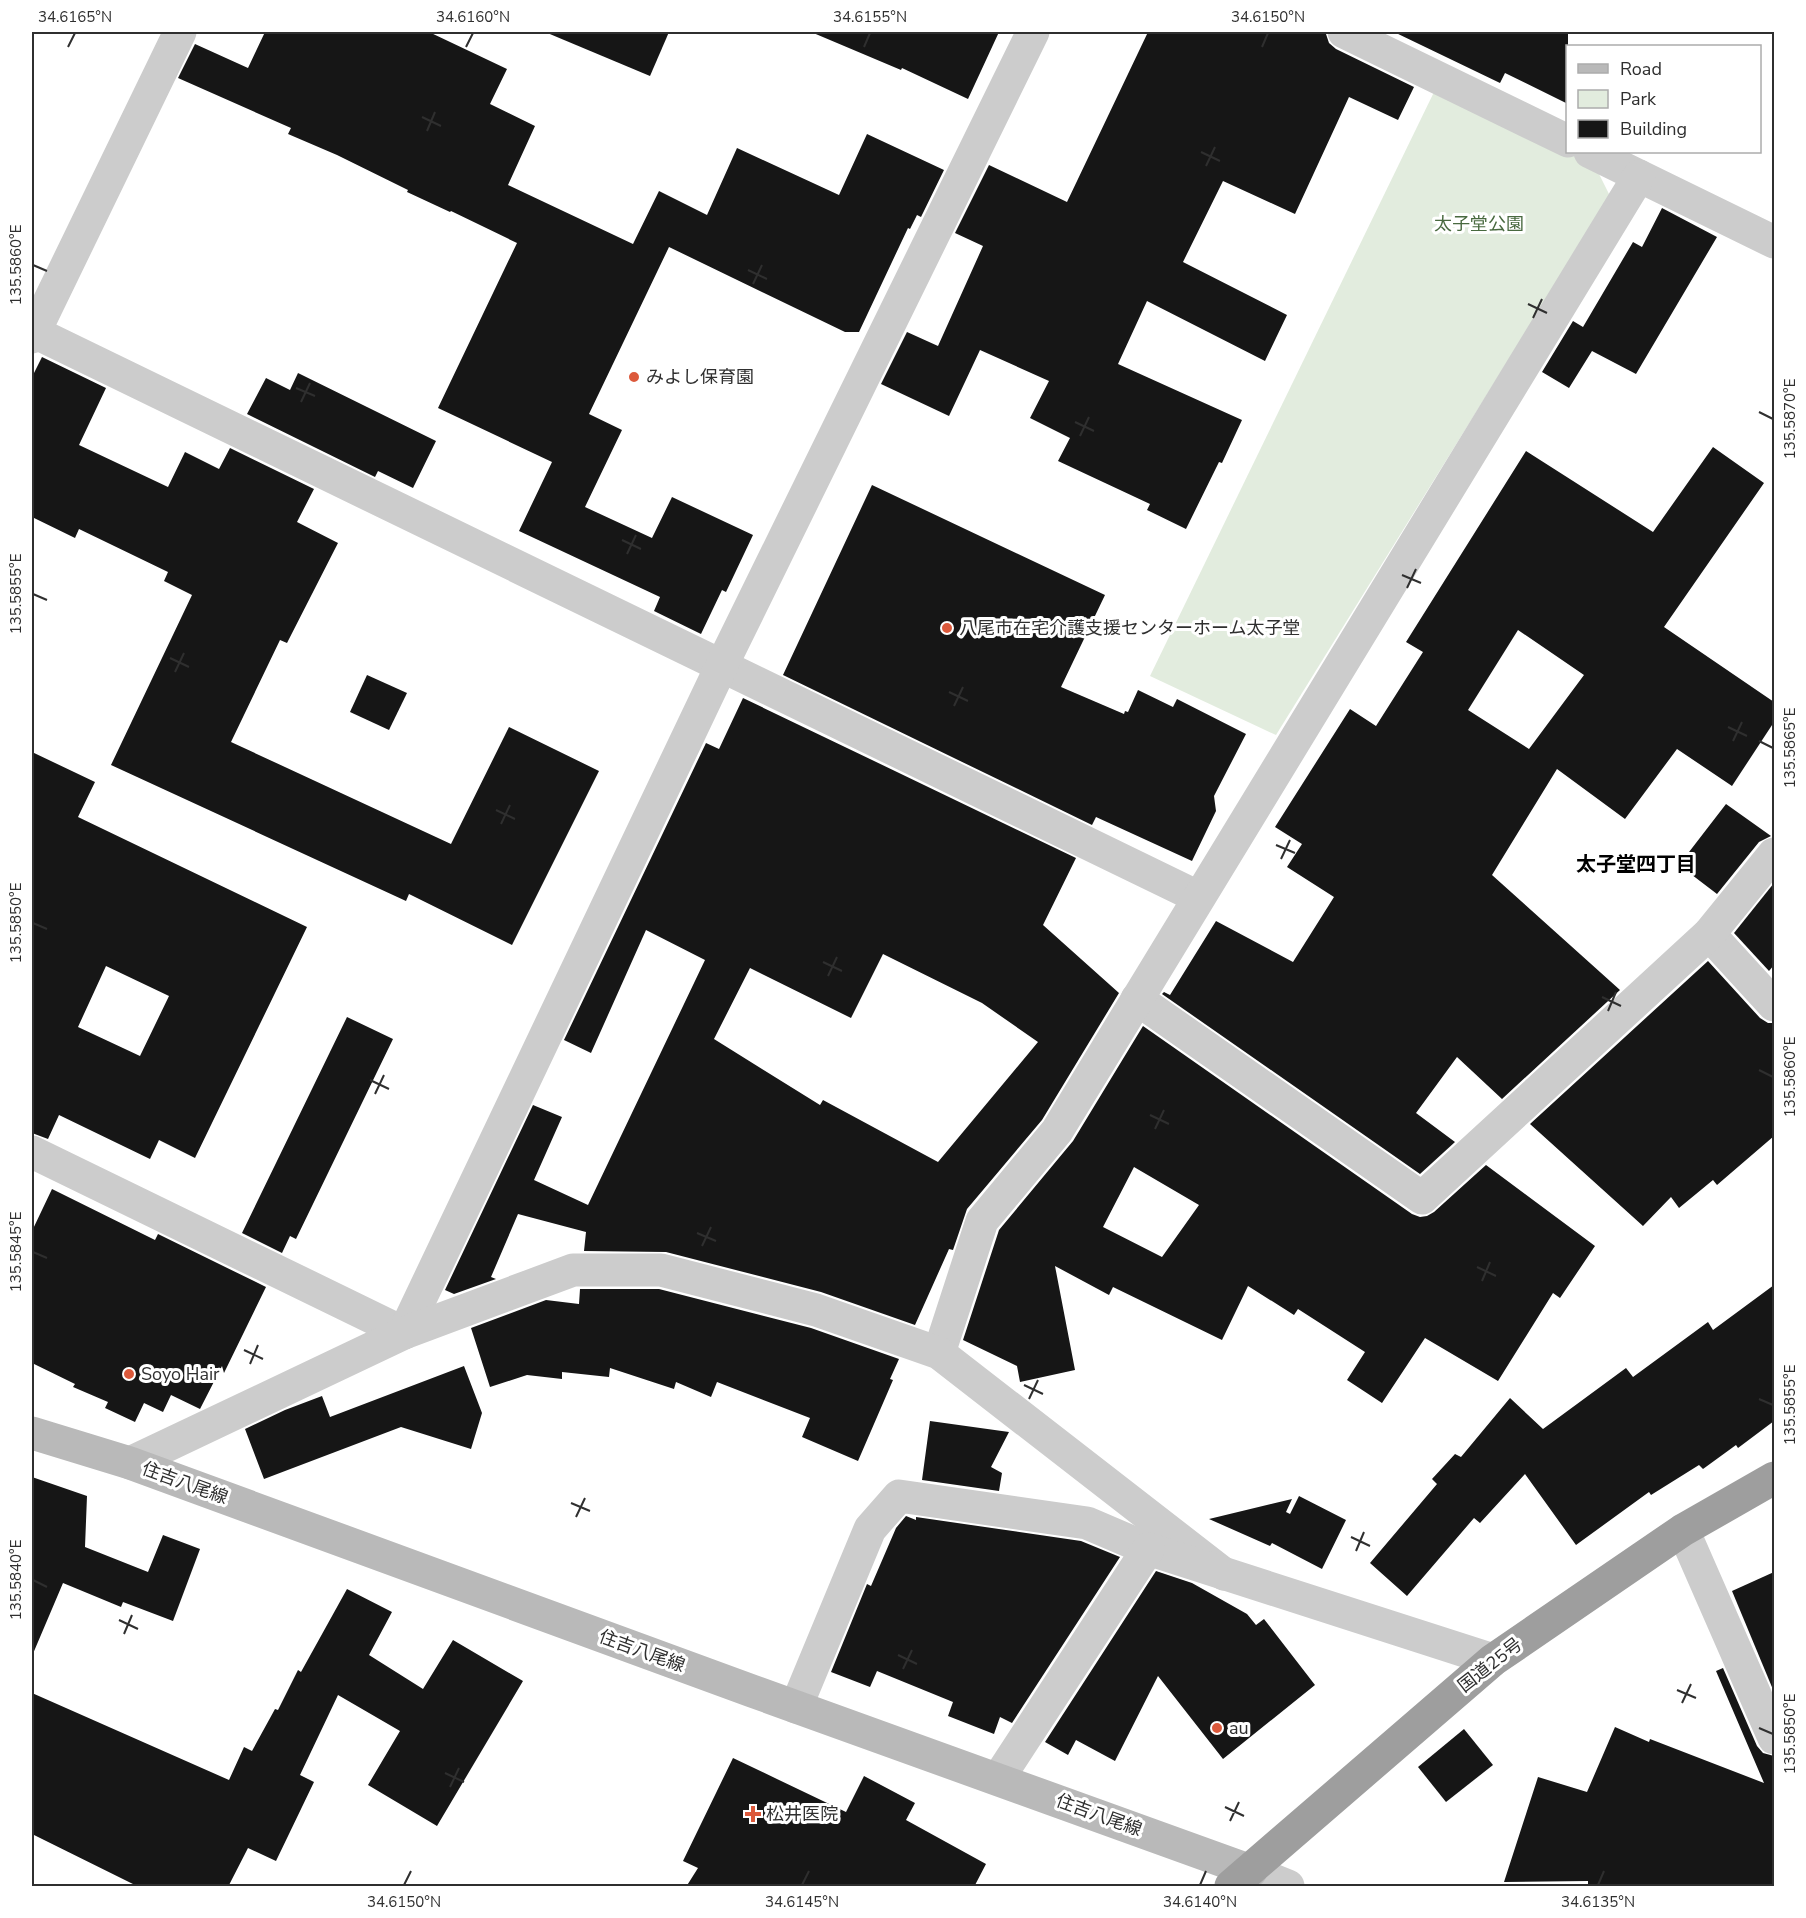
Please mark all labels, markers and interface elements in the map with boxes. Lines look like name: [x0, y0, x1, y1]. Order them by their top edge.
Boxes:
text: 34.6165°N: [38, 7, 112, 27]
text: 34.6160°N: [436, 7, 510, 27]
text: 34.6155°N: [833, 7, 907, 27]
text: 34.6150°N: [1231, 7, 1305, 27]
legend: [1566, 45, 1761, 153]
text: Road: [1620, 57, 1662, 81]
text: Park: [1620, 87, 1657, 111]
text: Building: [1620, 117, 1687, 141]
park label: 太子堂公園: [1434, 212, 1524, 236]
text: 135.5860°E: [6, 225, 26, 305]
place label: みよし保育園: [646, 365, 754, 389]
marker: みよし保育園: [627, 370, 641, 384]
text: 135.5870°E: [1780, 379, 1800, 459]
text: 135.5855°E: [6, 554, 26, 634]
place label: 八尾市在宅介護支援センターホーム太子堂: [959, 616, 1300, 640]
marker: 八尾市在宅介護支援センターホーム太子堂: [940, 621, 954, 635]
text: 135.5865°E: [1780, 708, 1800, 788]
district label: 太子堂四丁目: [1576, 851, 1696, 878]
text: 135.5850°E: [6, 883, 26, 963]
text: 135.5860°E: [1780, 1037, 1800, 1117]
text: 135.5845°E: [6, 1212, 26, 1292]
place label: Soyo Hair: [141, 1362, 220, 1386]
text: 135.5855°E: [1780, 1365, 1800, 1445]
marker: Soyo Hair: [122, 1367, 136, 1381]
street label: 住吉八尾線: [139, 1456, 231, 1510]
text: 135.5840°E: [6, 1540, 26, 1620]
street label: 住吉八尾線: [596, 1624, 688, 1678]
street label: 国道25号: [1453, 1632, 1527, 1698]
text: 135.5850°E: [1780, 1694, 1800, 1774]
place label: au: [1229, 1716, 1249, 1740]
marker: au: [1210, 1721, 1224, 1735]
street label: 住吉八尾線: [1053, 1788, 1145, 1842]
place label: 松井医院: [766, 1802, 838, 1826]
marker: 松井医院: [744, 1805, 762, 1823]
text: 34.6150°N: [367, 1892, 441, 1912]
text: 34.6145°N: [765, 1892, 839, 1912]
text: 34.6140°N: [1163, 1892, 1237, 1912]
text: 34.6135°N: [1561, 1892, 1635, 1912]

